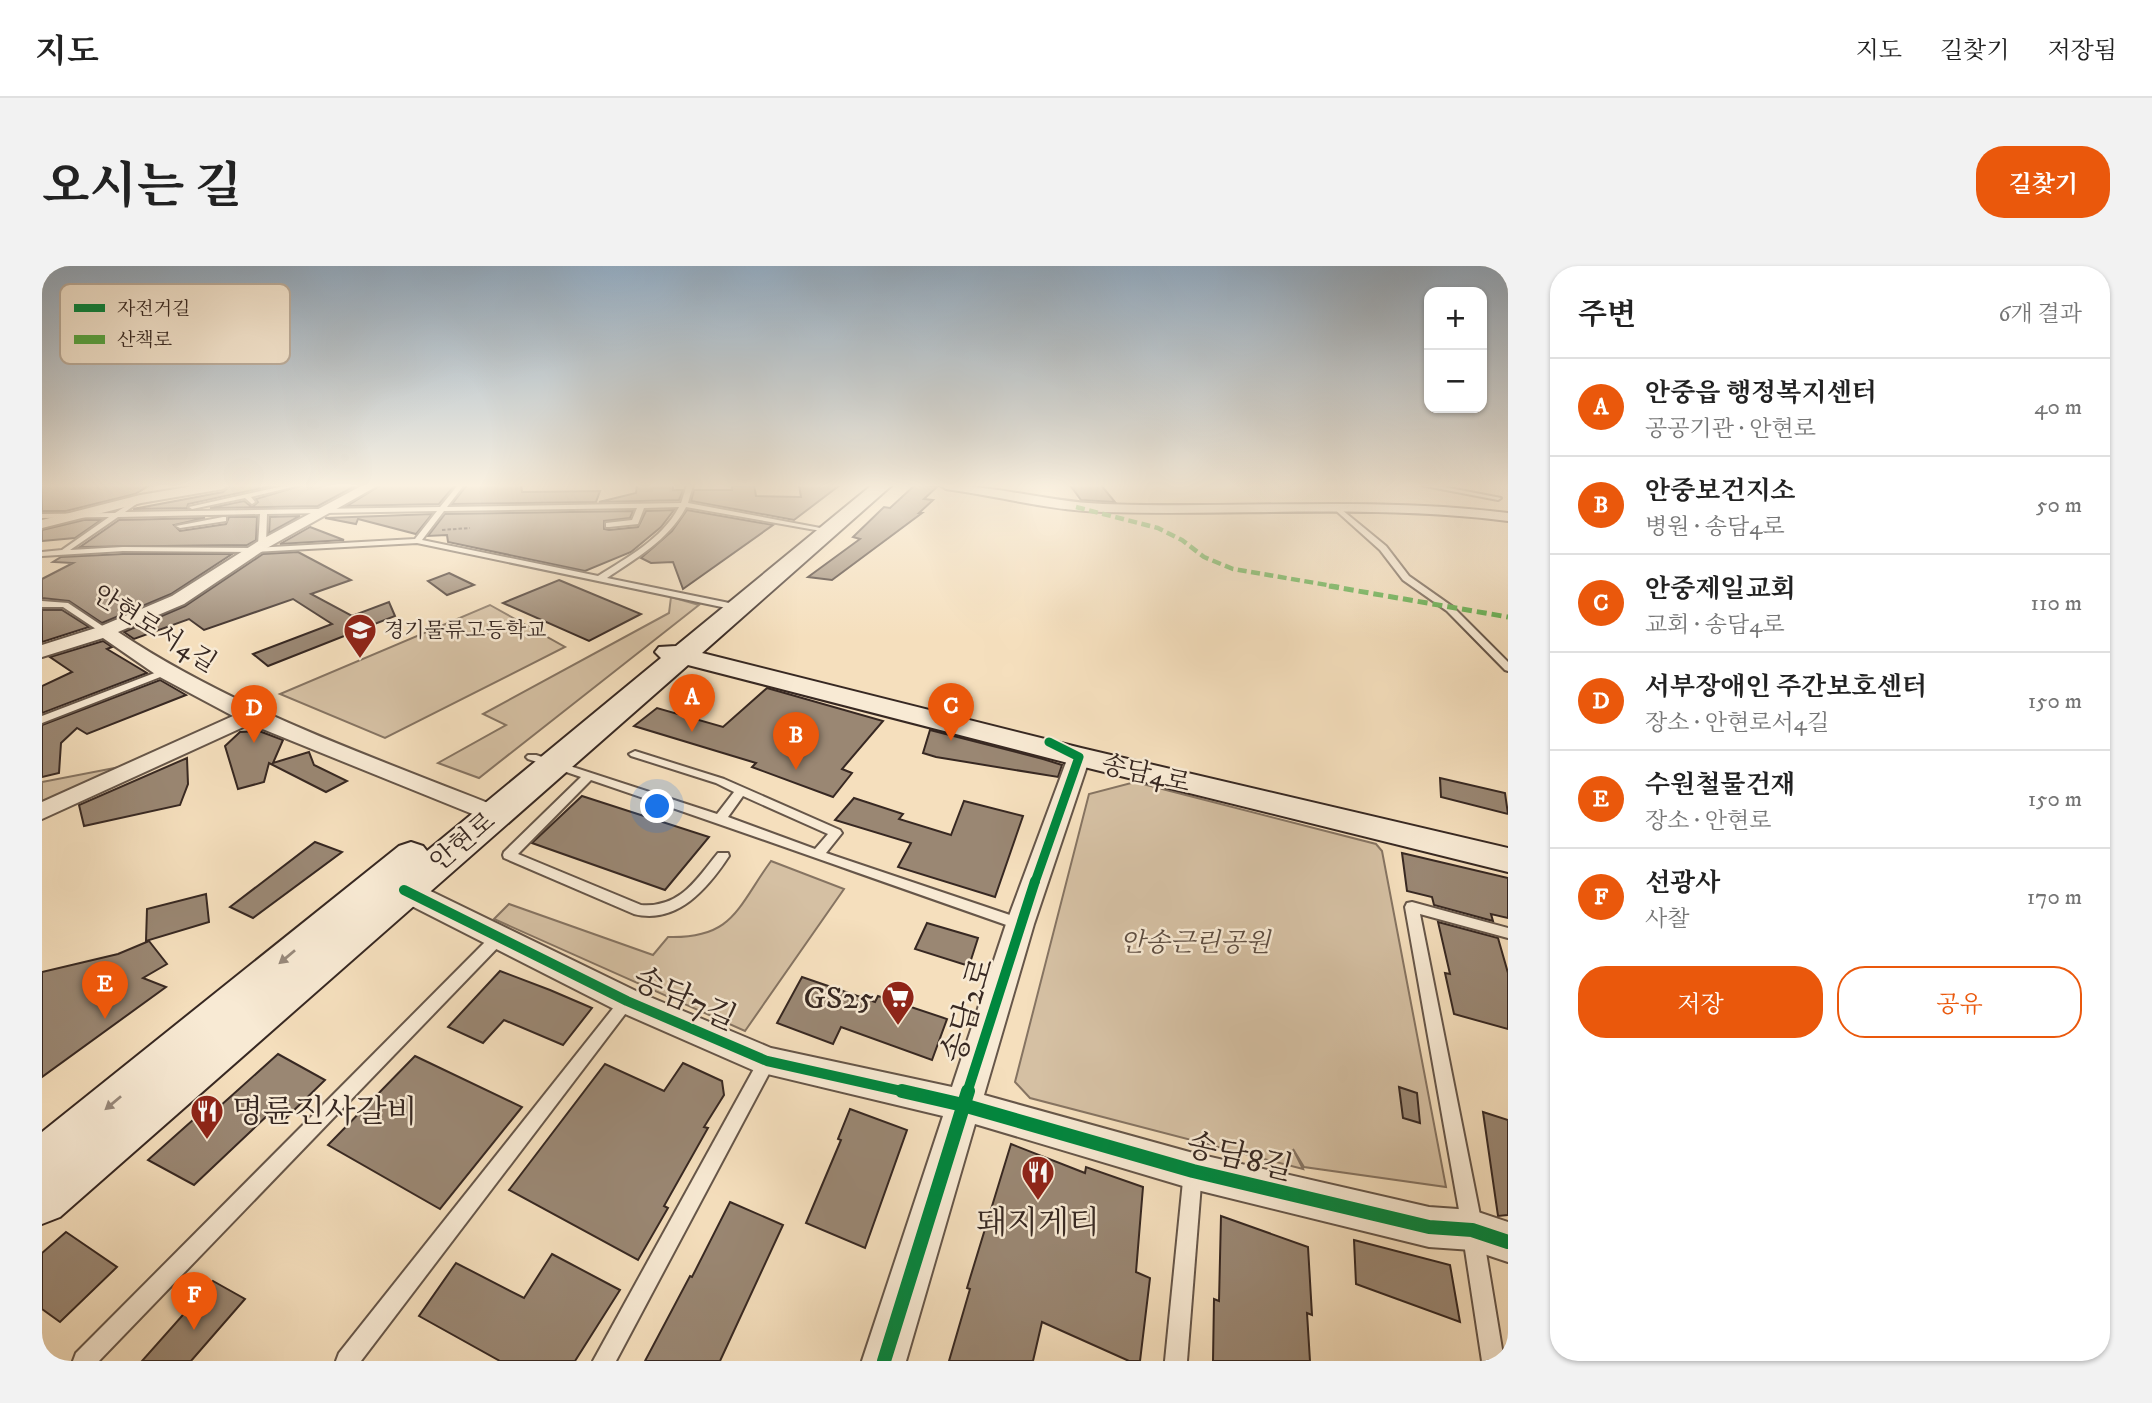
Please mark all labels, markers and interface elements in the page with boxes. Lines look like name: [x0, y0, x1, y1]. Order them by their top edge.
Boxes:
text: 지도: [35, 32, 99, 73]
text: 지도: [1856, 36, 1902, 66]
text: 길찾기: [1940, 36, 2009, 66]
text: 저장됨: [2047, 36, 2117, 66]
button: 길찾기: [1976, 146, 2110, 218]
text: 오시는 길: [42, 157, 242, 219]
legend: [60, 284, 290, 364]
map controls: [1424, 287, 1487, 413]
button: +: [1424, 287, 1487, 350]
text: 주변: [1578, 297, 1636, 334]
text: 자전거길: [117, 298, 190, 321]
text: 6개 결과: [1998, 300, 2082, 329]
text: 산책로: [117, 329, 172, 352]
button: −: [1424, 350, 1487, 413]
text: 안중읍 행정복지센터: [1645, 377, 1877, 410]
text: A: [1594, 393, 1608, 422]
text: 40 m: [2034, 393, 2082, 422]
text: 공공기관 · 안현로: [1645, 415, 1816, 444]
text: 안중보건지소: [1645, 475, 1796, 508]
text: B: [1594, 491, 1608, 520]
text: 50 m: [2036, 491, 2082, 520]
text: 병원 · 송담4로: [1645, 513, 1785, 542]
text: 안중제일교회: [1645, 573, 1796, 606]
street label: 안현로서4길: [86, 578, 223, 681]
text: C: [1593, 589, 1609, 618]
text: 110 m: [2031, 589, 2082, 618]
school or university icon: 경기물류고등학교: [341, 611, 379, 660]
text: 교회 · 송담4로: [1645, 611, 1785, 640]
place label: 경기물류고등학교: [384, 618, 546, 644]
text: 서부장애인 주간보호센터: [1645, 671, 1927, 704]
pin: A: [669, 674, 715, 732]
pin: C: [928, 683, 974, 741]
pin: D: [231, 685, 277, 743]
text: D: [1592, 687, 1610, 716]
text: 150 m: [2028, 687, 2082, 716]
text: 장소 · 안현로서4길: [1645, 709, 1829, 738]
pin: B: [773, 712, 819, 770]
street label: 송담4로: [1098, 748, 1193, 801]
text: 수원철물건재: [1645, 769, 1796, 802]
text: E: [1593, 785, 1609, 814]
text: 150 m: [2028, 785, 2082, 814]
your location: [640, 789, 674, 823]
street label: 안현로: [423, 805, 502, 879]
text: 장소 · 안현로: [1645, 807, 1772, 836]
text: 선광사: [1645, 867, 1720, 900]
text: F: [1594, 883, 1608, 912]
text: 170 m: [2027, 883, 2082, 912]
text: 사찰: [1645, 905, 1689, 934]
park label: 안송근린공원: [1120, 927, 1272, 960]
one-way arrow: [279, 949, 296, 964]
street label: 송담2로: [934, 953, 1004, 1068]
street label: 송담7길: [626, 959, 742, 1040]
pin: E: [82, 961, 128, 1019]
button: 저장: [1578, 966, 1823, 1038]
button: 공유: [1837, 966, 2082, 1038]
supermarket icon: GS25: [879, 978, 917, 1027]
place label: GS25: [803, 979, 874, 1019]
restaurant icon: 명륜진사갈비: [188, 1092, 226, 1141]
place label: 명륜진사갈비: [232, 1093, 417, 1133]
one-way arrow: [104, 1095, 122, 1111]
street label: 송담8길: [1182, 1125, 1297, 1191]
restaurant icon: 돼지게티: [1019, 1153, 1057, 1202]
place label: 돼지게티: [976, 1204, 1100, 1244]
pin: F: [171, 1272, 217, 1330]

